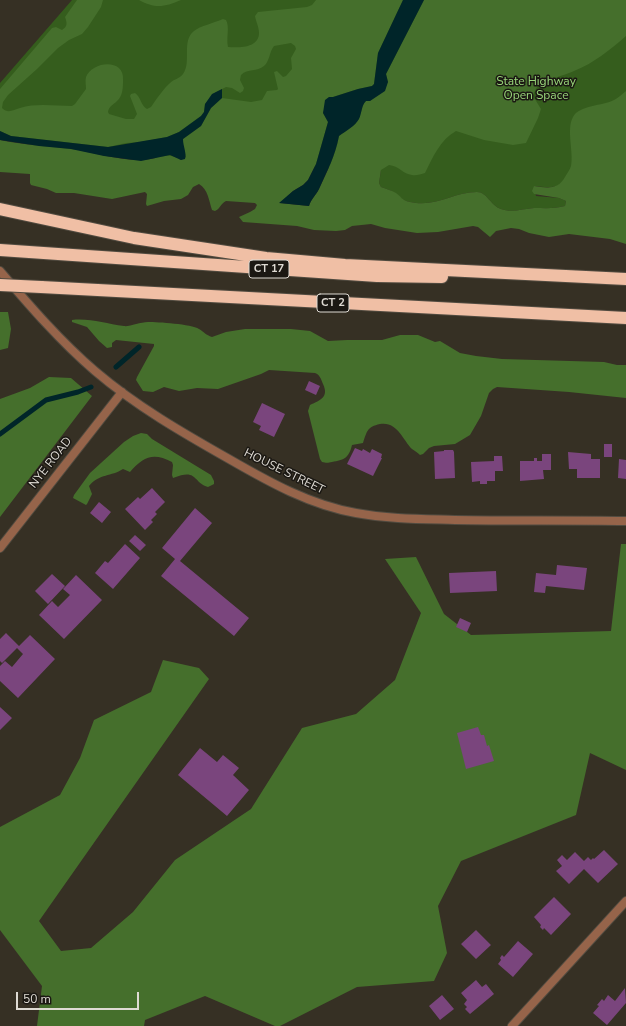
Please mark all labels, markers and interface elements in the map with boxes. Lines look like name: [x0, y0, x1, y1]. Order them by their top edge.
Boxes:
park label: State Highway Open Space: [496, 75, 576, 103]
road number: CT 17: [249, 260, 289, 278]
road number: CT 2: [317, 294, 349, 312]
street label: NYE ROAD: [27, 435, 75, 491]
street label: HOUSE STREET: [241, 446, 327, 498]
scale bar: [18, 984, 141, 1010]
text: 50 m: [23, 991, 51, 1007]

